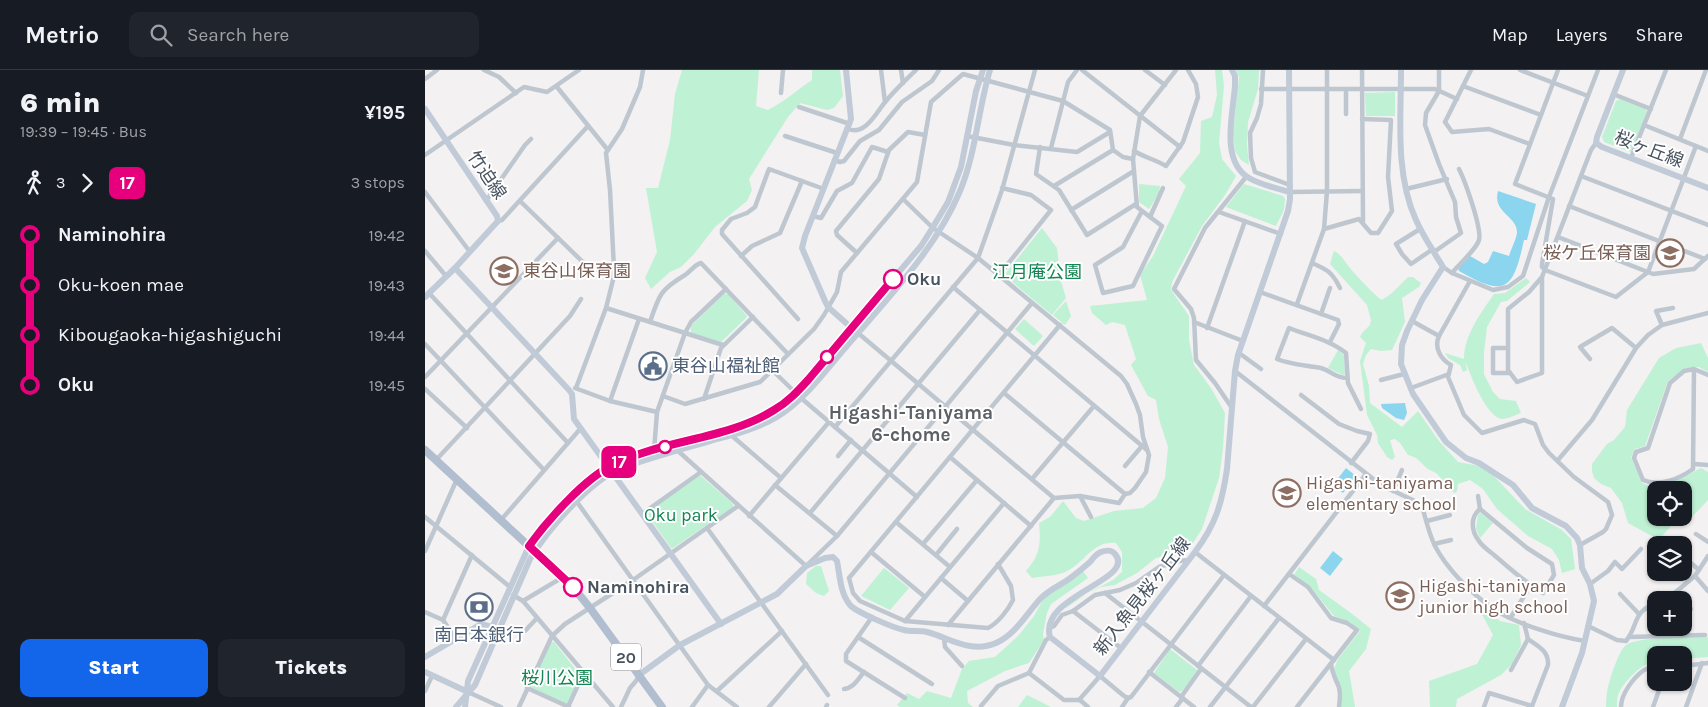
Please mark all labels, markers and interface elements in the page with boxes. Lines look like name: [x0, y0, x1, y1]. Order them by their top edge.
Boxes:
search box: [129, 12, 479, 57]
text: Metrio: [25, 21, 99, 49]
icon: search: [147, 21, 175, 49]
text: Search here: [187, 24, 289, 46]
text: Map: [1492, 24, 1528, 46]
text: Layers: [1556, 24, 1608, 46]
text: Share: [1636, 24, 1683, 46]
text: 6 min: [20, 86, 101, 119]
text: ¥195: [364, 102, 405, 124]
text: 19:39 – 19:45 · Bus: [20, 122, 147, 141]
street label: 桜ヶ丘線: [1611, 126, 1687, 172]
street label: 竹迫線: [463, 146, 511, 204]
icon: walk: [20, 169, 48, 197]
icon: forward: [73, 169, 101, 197]
text: 17: [119, 172, 135, 194]
text: 3: [56, 173, 65, 192]
text: 3 stops: [351, 173, 405, 192]
text: Naminohira: [58, 224, 166, 246]
text: 19:42: [369, 226, 405, 245]
school or university icon: 桜ケ丘保育園: [1655, 238, 1685, 268]
place label: 桜ケ丘保育園: [1543, 242, 1651, 264]
school or university icon: 東谷山保育園: [489, 256, 519, 286]
place label: 東谷山保育園: [523, 260, 631, 282]
park label: 江月庵公園: [992, 261, 1082, 283]
place label: Oku: [907, 268, 941, 290]
marker: Oku: [883, 269, 903, 289]
text: Oku-koen mae: [58, 274, 184, 296]
text: 19:43: [368, 276, 405, 295]
text: Kibougaoka-higashiguchi: [58, 324, 282, 346]
text: 19:44: [369, 326, 405, 345]
unlabelled marker: [820, 350, 834, 364]
public building icon: 東谷山福祉館: [638, 351, 668, 381]
place label: 東谷山福祉館: [672, 355, 780, 377]
text: Oku: [58, 374, 94, 396]
text: 19:45: [369, 376, 405, 395]
district label: Higashi-Taniyama 6-chome: [829, 402, 993, 446]
unlabelled marker: [658, 440, 672, 454]
line badge: 17: [597, 446, 641, 478]
text: 17: [611, 451, 627, 473]
place label: Higashi-taniyama elementary school: [1306, 472, 1457, 515]
school or university icon: Higashi-taniyama elementary school: [1272, 478, 1302, 508]
map controls: [1647, 481, 1692, 691]
button: locate: [1647, 481, 1692, 526]
park label: Oku park: [644, 504, 718, 526]
street label: 新入魚見桜ヶ丘線: [1089, 532, 1195, 660]
button: layers: [1647, 536, 1692, 581]
place label: Higashi-taniyama junior high school: [1417, 575, 1568, 618]
place label: Naminohira: [587, 576, 690, 598]
marker: Naminohira: [563, 577, 583, 597]
school or university icon: Higashi-taniyama junior high school: [1385, 581, 1415, 611]
button: +: [1647, 591, 1692, 636]
bank icon: 南日本銀行: [464, 592, 494, 622]
place label: 南日本銀行: [434, 624, 524, 646]
button: Start: [20, 639, 208, 697]
button: Tickets: [218, 639, 405, 697]
road number: 20: [611, 644, 641, 670]
button: −: [1647, 646, 1692, 691]
park label: 桜川公園: [521, 667, 593, 689]

